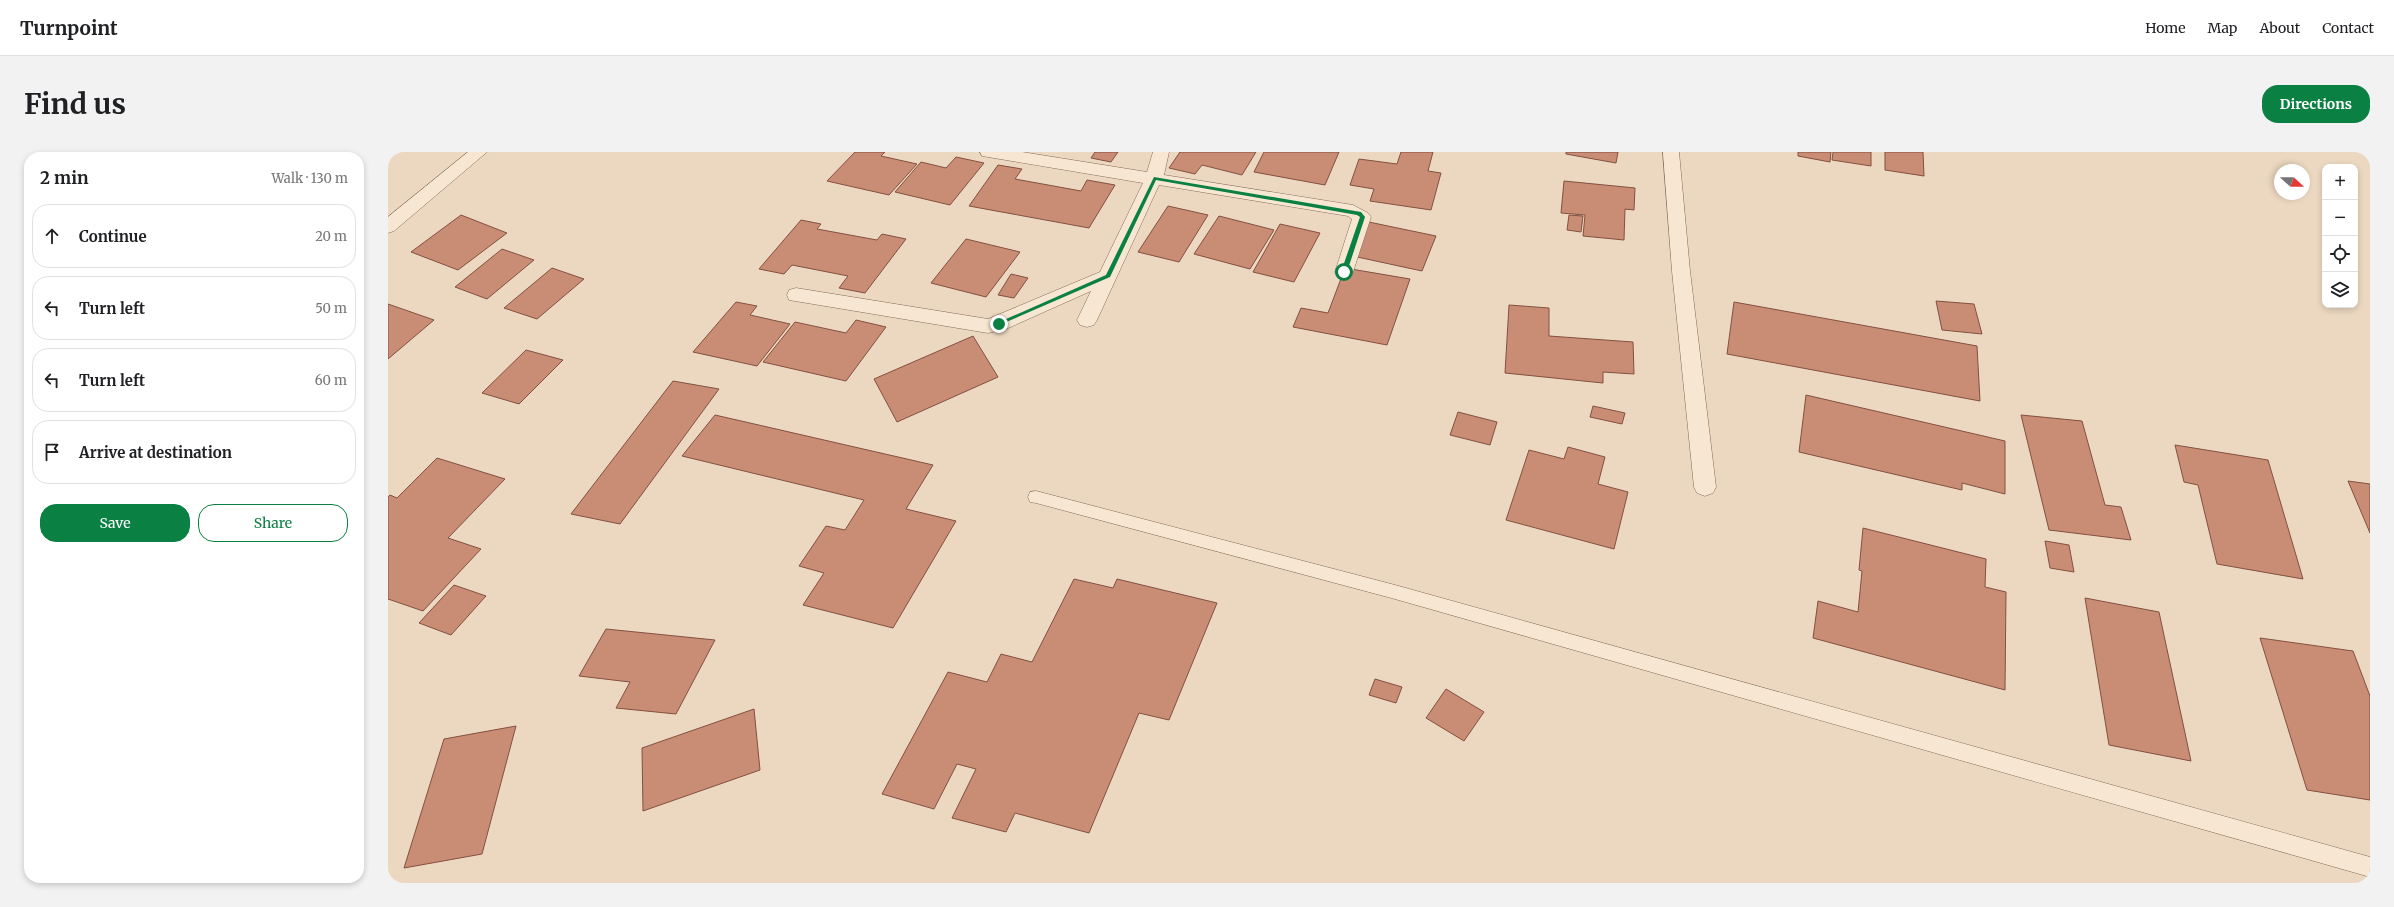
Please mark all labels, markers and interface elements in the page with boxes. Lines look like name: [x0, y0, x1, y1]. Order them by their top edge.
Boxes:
text: Turnpoint: [20, 16, 118, 40]
text: Home: [2145, 19, 2186, 37]
text: Map: [2208, 19, 2237, 37]
text: About: [2259, 19, 2300, 37]
text: Contact: [2322, 19, 2374, 37]
button: Directions: [2262, 85, 2370, 123]
text: Find us: [24, 86, 126, 122]
north arrow: [2274, 164, 2310, 200]
map controls: [2322, 164, 2358, 308]
button: +: [2322, 164, 2358, 200]
text: 2 min: [40, 167, 88, 189]
text: Walk · 130 m: [271, 170, 348, 187]
button: −: [2322, 200, 2358, 236]
icon: ahead: [41, 225, 63, 247]
text: Continue: [79, 227, 147, 246]
text: 20 m: [315, 228, 347, 245]
button: locate: [2322, 236, 2358, 272]
route start: [1335, 263, 1353, 281]
button: layers: [2322, 272, 2358, 308]
icon: left: [41, 297, 63, 319]
text: Turn left: [79, 299, 145, 318]
text: 50 m: [315, 300, 347, 317]
route end: [990, 315, 1008, 333]
icon: left: [41, 369, 63, 391]
text: Turn left: [79, 371, 145, 390]
text: 60 m: [315, 372, 347, 389]
icon: arrive: [41, 441, 63, 463]
text: Arrive at destination: [79, 443, 232, 462]
button: Save: [40, 504, 190, 542]
button: Share: [198, 504, 348, 542]

